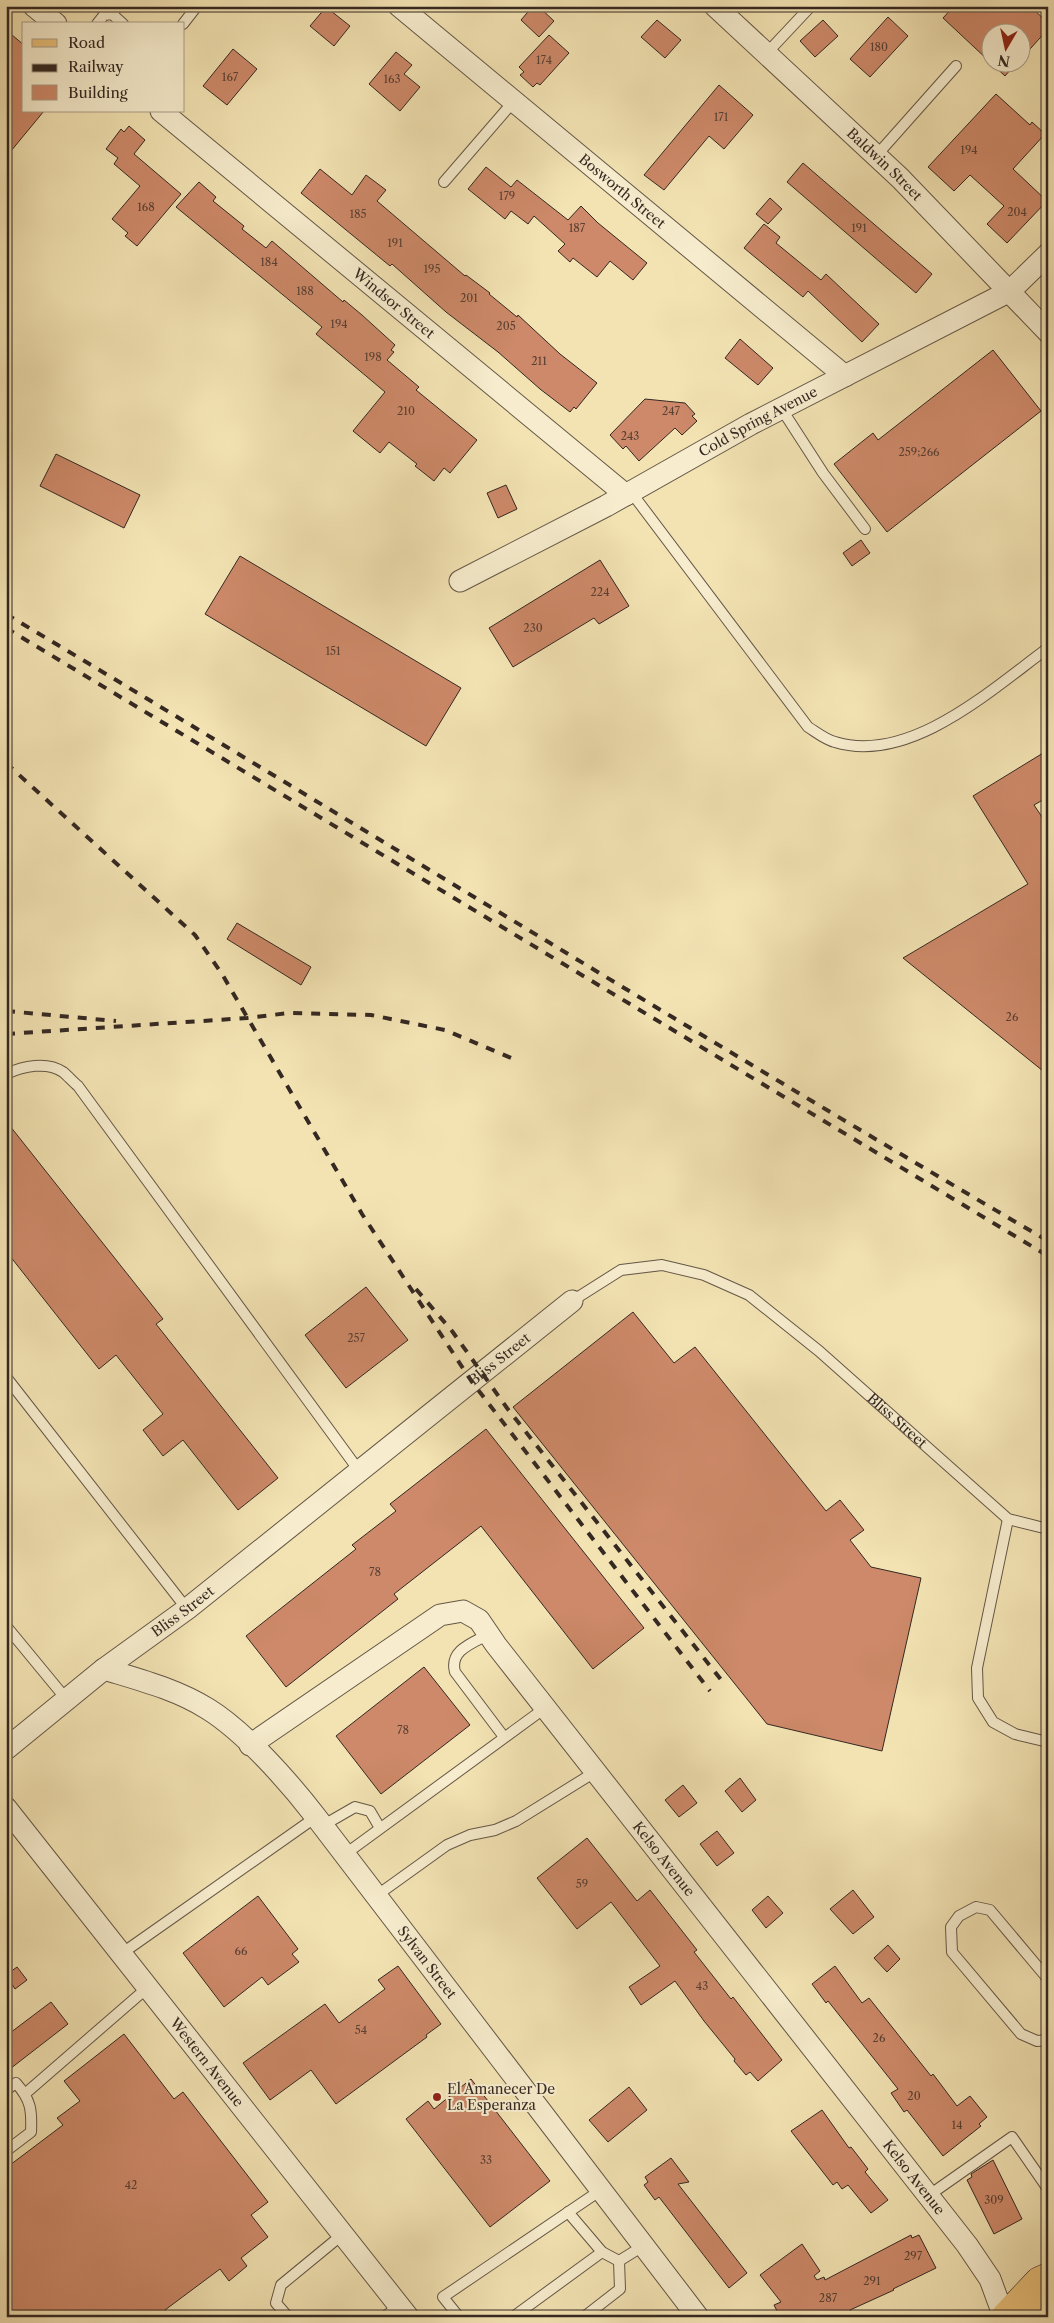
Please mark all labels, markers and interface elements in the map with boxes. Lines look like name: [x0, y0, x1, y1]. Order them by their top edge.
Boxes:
legend: [22, 22, 185, 112]
north arrow: [982, 22, 1032, 72]
text: Road: [68, 33, 105, 52]
house number: 180: [870, 40, 888, 54]
text: N: [997, 51, 1011, 71]
house number: 174: [536, 53, 552, 67]
text: Railway: [68, 57, 124, 76]
house number: 167: [222, 70, 239, 84]
house number: 163: [383, 72, 401, 86]
text: Building: [68, 83, 128, 102]
house number: 171: [714, 110, 729, 124]
street label: Baldwin Street: [843, 124, 926, 205]
house number: 194: [960, 143, 978, 157]
street label: Bosworth Street: [575, 150, 669, 232]
house number: 179: [499, 189, 515, 203]
house number: 168: [137, 200, 155, 214]
house number: 204: [1007, 205, 1027, 219]
house number: 185: [349, 207, 367, 221]
house number: 187: [569, 221, 586, 235]
house number: 191: [851, 221, 867, 235]
house number: 191: [387, 236, 403, 250]
house number: 184: [260, 255, 278, 269]
house number: 195: [423, 262, 441, 276]
street label: Windsor Street: [349, 264, 438, 342]
house number: 188: [296, 284, 314, 298]
house number: 201: [460, 291, 478, 305]
house number: 194: [330, 317, 348, 331]
house number: 205: [496, 319, 516, 333]
house number: 198: [364, 350, 382, 364]
house number: 211: [531, 354, 547, 368]
street label: Cold Spring Avenue: [695, 382, 820, 461]
house number: 210: [397, 404, 415, 418]
house number: 247: [662, 404, 681, 418]
house number: 243: [621, 429, 639, 443]
house number: 259;266: [898, 445, 940, 459]
house number: 224: [590, 585, 610, 599]
house number: 230: [523, 621, 543, 635]
house number: 151: [325, 644, 341, 658]
house number: 26: [1006, 1010, 1019, 1024]
street label: Bliss Street: [465, 1329, 534, 1389]
house number: 257: [347, 1331, 365, 1345]
street label: Bliss Street: [864, 1389, 931, 1452]
house number: 78: [369, 1565, 381, 1579]
street label: Bliss Street: [148, 1582, 218, 1641]
house number: 78: [397, 1723, 409, 1737]
street label: Kelso Avenue: [629, 1818, 699, 1900]
house number: 59: [576, 1877, 588, 1891]
street label: Sylvan Street: [393, 1922, 461, 2002]
house number: 66: [235, 1944, 248, 1958]
house number: 43: [696, 1979, 708, 1993]
street label: Western Avenue: [166, 2013, 248, 2111]
house number: 54: [355, 2023, 367, 2037]
house number: 26: [873, 2031, 886, 2045]
place label: El Amanecer De La Esperanza: [447, 2080, 555, 2114]
house number: 20: [907, 2089, 921, 2103]
marker: El Amanecer De La Esperanza: [431, 2091, 443, 2103]
house number: 14: [952, 2118, 962, 2132]
street label: Kelso Avenue: [879, 2136, 949, 2219]
house number: 33: [480, 2153, 492, 2167]
house number: 42: [125, 2178, 137, 2192]
house number: 309: [984, 2193, 1004, 2207]
house number: 297: [904, 2249, 923, 2263]
house number: 291: [863, 2274, 881, 2288]
house number: 287: [819, 2291, 838, 2305]

